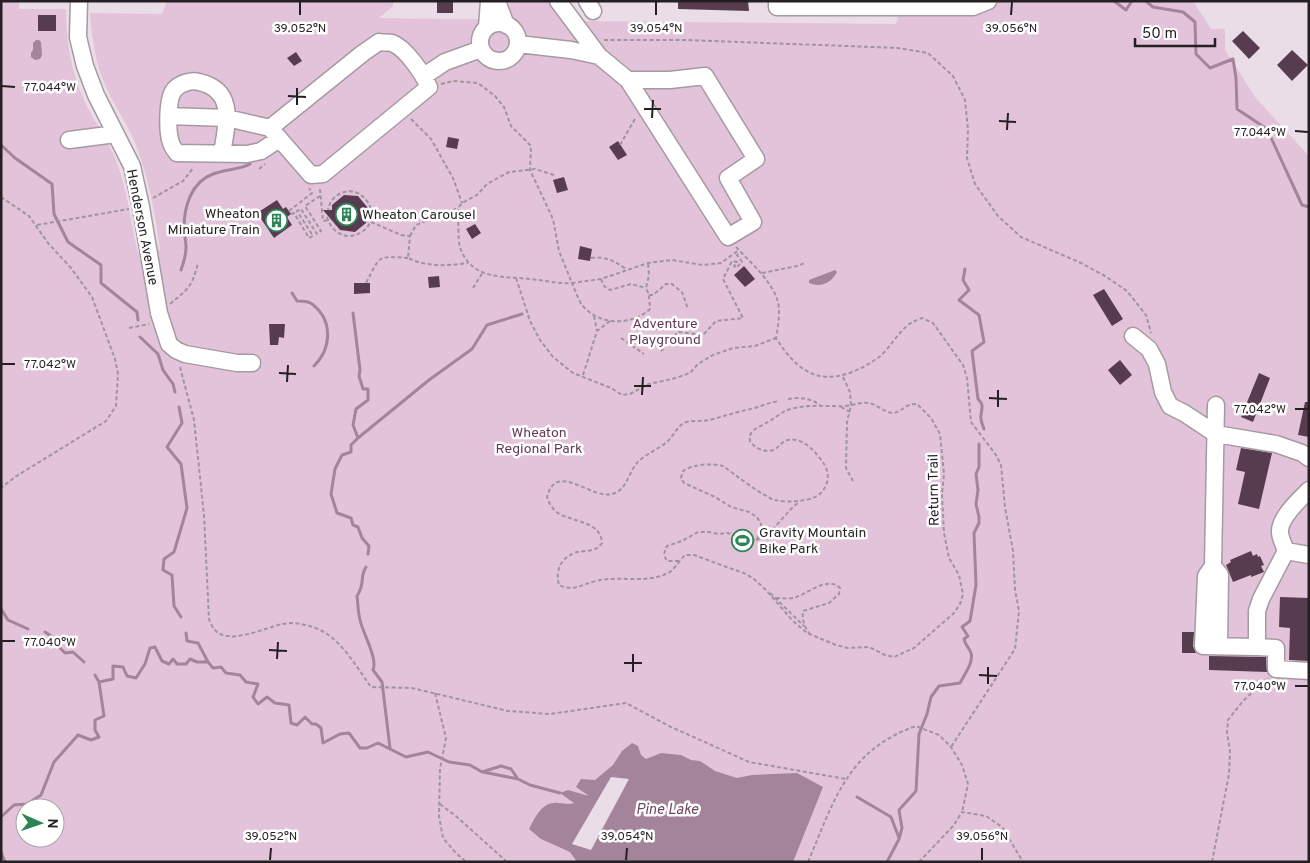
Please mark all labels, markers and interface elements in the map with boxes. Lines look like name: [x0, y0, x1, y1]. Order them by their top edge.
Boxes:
scale bar: [1135, 15, 1215, 47]
text: 39.052°N: [274, 21, 326, 37]
text: 39.054°N: [629, 21, 683, 37]
text: 39.056°N: [985, 21, 1037, 37]
text: 50 m: [1142, 25, 1177, 44]
text: 77.044°W: [24, 80, 76, 96]
text: 77.044°W: [1234, 125, 1286, 141]
street label: Henderson Avenue: [122, 168, 161, 287]
building icon: Wheaton Carousel: [334, 202, 358, 226]
place label: Wheaton Miniature Train: [167, 206, 260, 239]
place label: Wheaton Carousel: [362, 207, 476, 224]
building icon: Wheaton Miniature Train: [264, 209, 288, 233]
park label: Adventure Playground: [629, 316, 701, 349]
text: 77.042°W: [24, 357, 76, 373]
text: 77.042°W: [1234, 402, 1286, 418]
park label: Wheaton Regional Park: [495, 425, 583, 458]
street label: Return Trail: [925, 454, 944, 526]
place label: Gravity Mountain Bike Park: [759, 525, 866, 558]
sports icon: Gravity Mountain Bike Park: [731, 528, 755, 552]
text: 77.040°W: [24, 635, 76, 651]
text: 77.040°W: [1234, 679, 1286, 695]
north arrow: [15, 798, 65, 848]
water label: Pine Lake: [636, 801, 699, 820]
text: N: [43, 818, 60, 829]
text: 39.052°N: [245, 829, 297, 845]
text: 39.054°N: [600, 829, 654, 845]
text: 39.056°N: [956, 829, 1008, 845]

